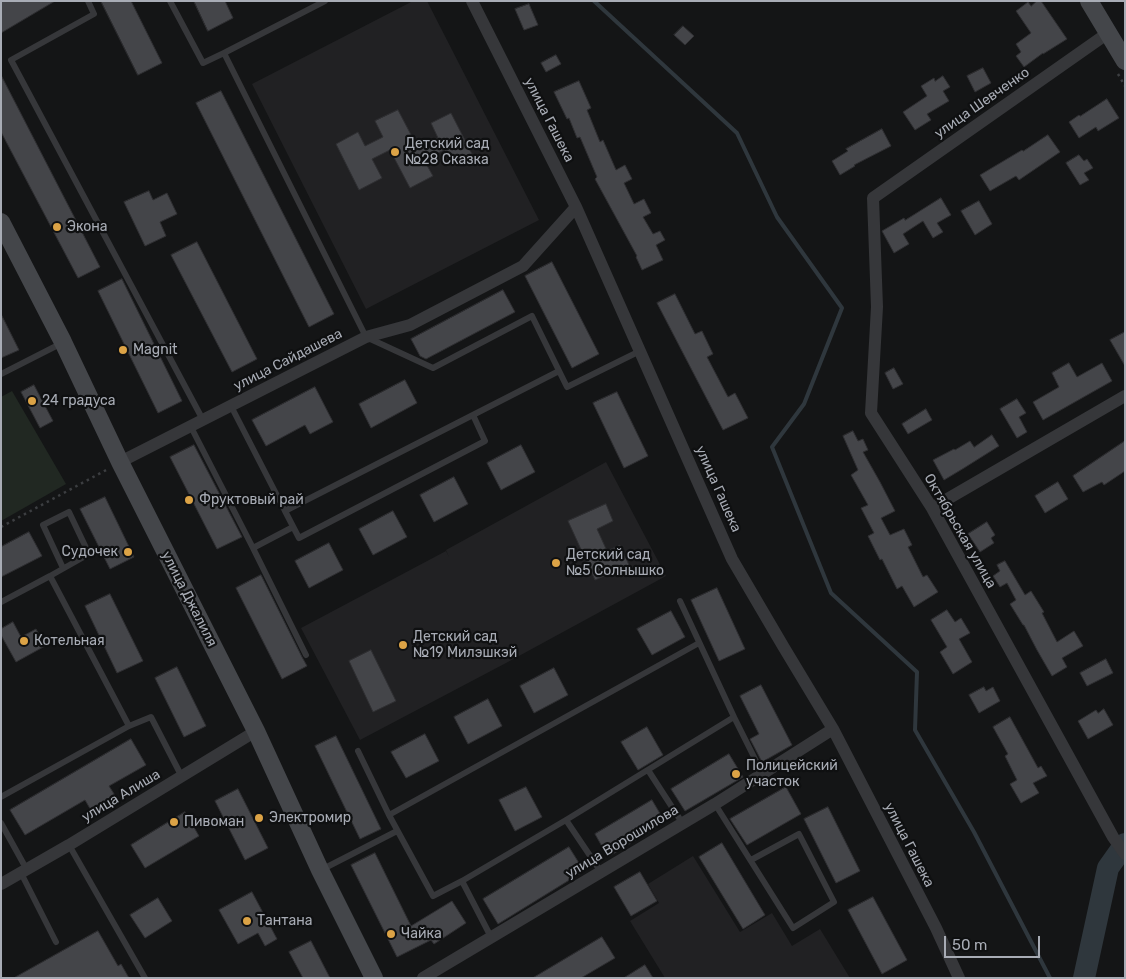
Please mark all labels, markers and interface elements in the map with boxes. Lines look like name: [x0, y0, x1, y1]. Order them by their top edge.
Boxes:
street label: улица Шевченко: [931, 64, 1033, 142]
street label: улица Гашека: [520, 75, 578, 165]
place label: Детский сад №28 Сказка: [405, 136, 489, 168]
marker: Детский сад №28 Сказка: [389, 146, 401, 158]
place label: Экона: [67, 219, 107, 235]
marker: Экона: [51, 221, 63, 233]
street label: улица Сайдашева: [231, 325, 345, 395]
place label: Magnit: [133, 342, 178, 358]
marker: Magnit: [117, 344, 129, 356]
place label: 24 градуса: [42, 393, 116, 409]
marker: 24 градуса: [26, 395, 38, 407]
street label: улица Гашека: [691, 443, 745, 535]
street label: Октябрьская улица: [920, 471, 1000, 591]
place label: Фруктовый рай: [199, 492, 304, 508]
marker: Фруктовый рай: [183, 494, 195, 506]
place label: Судочек: [62, 544, 118, 560]
marker: Судочек: [122, 546, 134, 558]
place label: Детский сад №5 Солнышко: [566, 547, 664, 580]
street label: улица Джалиля: [158, 548, 220, 650]
marker: Детский сад №5 Солнышко: [550, 557, 562, 569]
place label: Детский сад №19 Милэшкэй: [413, 629, 517, 662]
place label: Котельная: [34, 633, 105, 649]
marker: Котельная: [18, 635, 30, 647]
marker: Детский сад №19 Милэшкэй: [397, 639, 409, 651]
place label: Полицейский участок: [746, 758, 838, 790]
street label: улица Алиша: [79, 766, 163, 826]
marker: Полицейский участок: [730, 768, 742, 780]
street label: улица Гашека: [880, 800, 938, 890]
street label: улица Ворошилова: [562, 802, 682, 882]
place label: Электромир: [269, 810, 351, 826]
marker: Электромир: [253, 812, 265, 824]
place label: Пивоман: [184, 814, 244, 830]
marker: Пивоман: [168, 816, 180, 828]
place label: Тантана: [257, 913, 313, 929]
marker: Тантана: [241, 915, 253, 927]
place label: Чайка: [401, 926, 442, 942]
scale bar: [946, 926, 1042, 958]
marker: Чайка: [385, 928, 397, 940]
text: 50 m: [952, 936, 987, 954]

